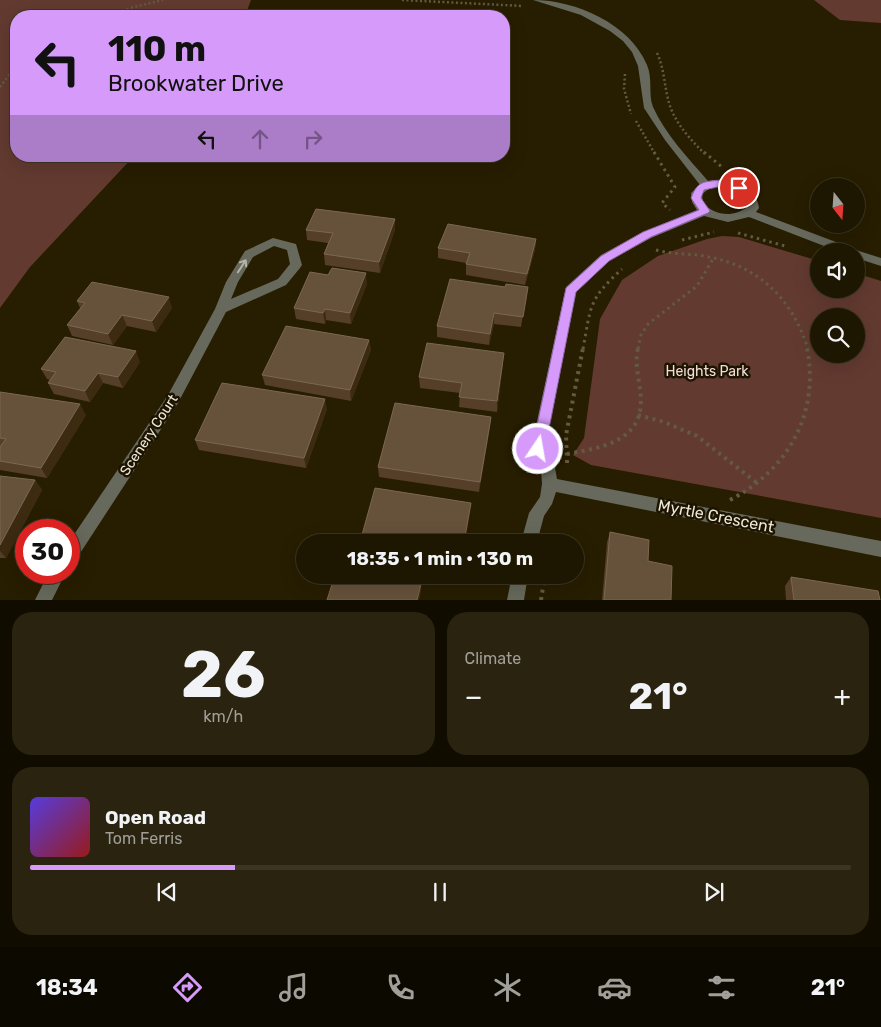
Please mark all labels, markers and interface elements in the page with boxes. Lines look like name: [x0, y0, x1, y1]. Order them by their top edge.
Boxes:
text: 110 m: [108, 28, 206, 70]
icon: left: [25, 30, 90, 95]
text: Brookwater Drive: [108, 70, 284, 97]
icon: left: [193, 125, 221, 153]
icon: ahead: [246, 125, 274, 153]
icon: right: [299, 125, 327, 153]
pin: [718, 167, 760, 209]
icon: arrive: [725, 174, 753, 202]
north arrow: [810, 178, 865, 232]
map controls: [810, 178, 865, 363]
button: sound: [810, 243, 865, 298]
one-way arrow: [237, 259, 247, 273]
button: search: [810, 308, 865, 363]
park label: Heights Park: [665, 363, 749, 380]
street label: Scenery Court: [116, 391, 182, 479]
position arrow: [511, 422, 563, 474]
street label: Myrtle Crescent: [656, 495, 776, 537]
speed limit sign: 30: [15, 519, 80, 584]
text: 18:35 · 1 min · 130 m: [347, 547, 533, 570]
text: 26: [181, 636, 266, 713]
text: Climate: [465, 649, 521, 668]
text: 21°: [629, 673, 688, 719]
text: −: [465, 680, 483, 713]
text: +: [834, 680, 851, 713]
text: km/h: [203, 707, 243, 726]
text: Open Road: [105, 806, 206, 829]
text: Tom Ferris: [105, 829, 182, 848]
icon: previous: [153, 878, 181, 906]
icon: pause: [426, 878, 454, 906]
icon: next: [700, 878, 728, 906]
icon: directions: [170, 970, 205, 1005]
icon: music: [276, 970, 311, 1005]
icon: phone: [383, 970, 418, 1005]
icon: climate: [490, 970, 525, 1005]
icon: car: [597, 970, 632, 1005]
icon: filters: [704, 970, 739, 1005]
text: 18:34: [36, 974, 98, 1001]
text: 21°: [811, 974, 845, 1001]

